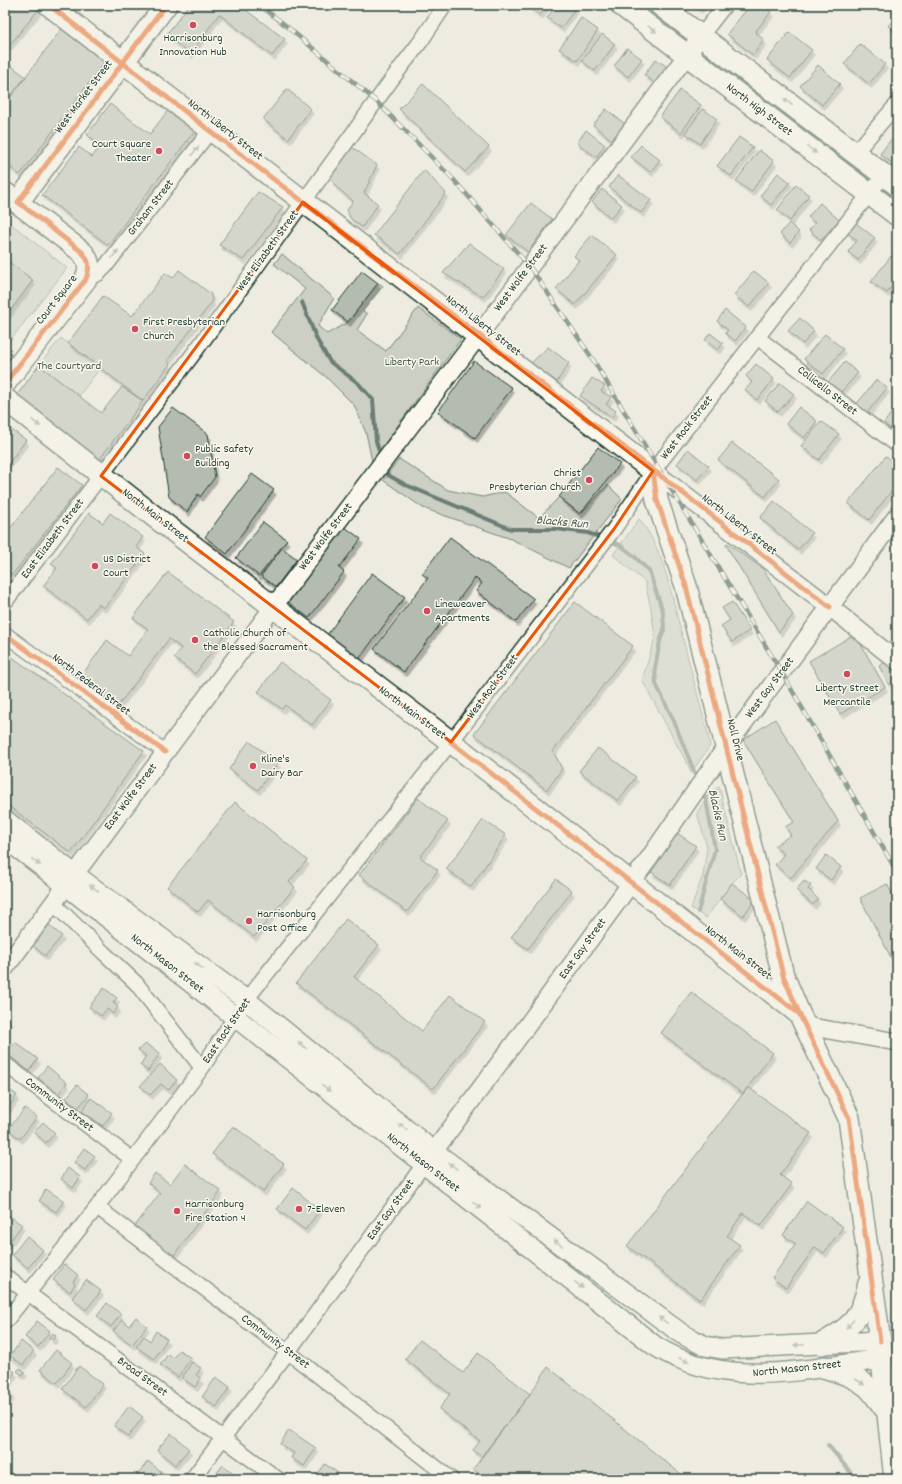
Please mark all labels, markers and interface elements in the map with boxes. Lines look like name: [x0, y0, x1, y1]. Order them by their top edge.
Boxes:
marker: Harrisonburg Innovation Hub: [188, 20, 198, 30]
one-way arrow: [647, 24, 658, 33]
place label: Harrisonburg Innovation Hub: [159, 30, 227, 61]
street label: West Market Street: [51, 56, 118, 137]
street label: North High Street: [722, 79, 796, 141]
street label: North Liberty Street: [184, 95, 267, 165]
one-way arrow: [782, 98, 793, 106]
place label: Court Square Theater: [92, 136, 152, 167]
one-way arrow: [806, 145, 817, 154]
marker: Court Square Theater: [154, 146, 164, 156]
one-way arrow: [190, 146, 199, 157]
street label: Graham Street: [124, 176, 179, 240]
street label: West Elizabeth Street: [232, 206, 304, 295]
street label: West Wolfe Street: [490, 240, 552, 315]
one-way arrow: [110, 248, 119, 259]
street label: Court Square: [32, 271, 82, 329]
street label: North Liberty Street: [442, 291, 525, 361]
place label: First Presbyterian Church: [143, 314, 226, 345]
marker: First Presbyterian Church: [130, 324, 140, 334]
park label: Liberty Park: [385, 354, 439, 371]
park label: The Courtyard: [37, 358, 101, 375]
street label: Collicello Street: [793, 362, 861, 420]
street label: West Rock Street: [657, 392, 718, 464]
one-way arrow: [30, 419, 41, 428]
place label: Public Safety Building: [195, 441, 254, 472]
marker: Public Safety Building: [182, 451, 192, 461]
place label: Christ Presbyterian Church: [489, 465, 582, 496]
marker: Christ Presbyterian Church: [584, 475, 594, 485]
street label: North Main Street: [118, 484, 192, 548]
street label: North Liberty Street: [698, 490, 781, 560]
street label: East Elizabeth Street: [17, 495, 89, 583]
street label: West Wolfe Street: [295, 499, 357, 574]
water label: Blacks Run: [535, 511, 590, 535]
one-way arrow: [193, 546, 204, 555]
place label: US District Court: [103, 551, 151, 582]
marker: US District Court: [90, 561, 100, 571]
place label: Lineweaver Apartments: [435, 596, 490, 627]
marker: Lineweaver Apartments: [422, 606, 432, 616]
place label: Catholic Church of the Blessed Sacrament: [203, 625, 308, 656]
marker: Catholic Church of the Blessed Sacrament: [190, 635, 200, 645]
one-way arrow: [319, 642, 330, 651]
street label: North Federal Street: [48, 650, 134, 721]
street label: West Rock Street: [463, 651, 523, 723]
street label: West Gay Street: [741, 653, 799, 722]
marker: Liberty Street Mercantile: [842, 669, 852, 679]
place label: Liberty Street Mercantile: [815, 680, 879, 711]
street label: North Main Street: [375, 682, 450, 744]
street label: Noll Drive: [722, 717, 748, 763]
place label: Kline's Dairy Bar: [261, 751, 303, 782]
street label: East Wolfe Street: [100, 760, 162, 834]
marker: Kline's Dairy Bar: [248, 761, 258, 771]
water label: Blacks Run: [702, 787, 732, 844]
one-way arrow: [30, 858, 41, 866]
one-way arrow: [89, 885, 99, 893]
place label: Harrisonburg Post Office: [257, 906, 316, 937]
street label: East Gay Street: [555, 915, 611, 983]
marker: Harrisonburg Post Office: [244, 916, 254, 926]
street label: North Main Street: [701, 921, 775, 985]
street label: North Mason Street: [127, 930, 208, 998]
one-way arrow: [193, 961, 204, 970]
street label: East Rock Street: [199, 994, 256, 1067]
one-way arrow: [296, 1041, 307, 1049]
street label: Community Street: [21, 1074, 97, 1137]
one-way arrow: [321, 1084, 332, 1092]
one-way arrow: [397, 1122, 408, 1131]
street label: North Mason Street: [383, 1129, 464, 1197]
one-way arrow: [448, 1162, 459, 1170]
street label: East Gay Street: [363, 1176, 419, 1244]
place label: Harrisonburg Fire Station 4: [185, 1196, 246, 1227]
place label: 7-Eleven: [307, 1201, 346, 1218]
one-way arrow: [471, 1201, 482, 1209]
marker: 7-Eleven: [294, 1204, 304, 1214]
marker: Harrisonburg Fire Station 4: [172, 1206, 182, 1216]
one-way arrow: [553, 1239, 563, 1247]
one-way arrow: [573, 1281, 584, 1290]
street label: Community Street: [237, 1311, 313, 1374]
one-way arrow: [657, 1316, 668, 1324]
one-way arrow: [845, 1319, 855, 1329]
one-way arrow: [793, 1342, 805, 1349]
street label: Broad Street: [113, 1353, 171, 1401]
street label: North Mason Street: [752, 1356, 843, 1382]
one-way arrow: [679, 1358, 691, 1364]
one-way arrow: [855, 1378, 865, 1386]

